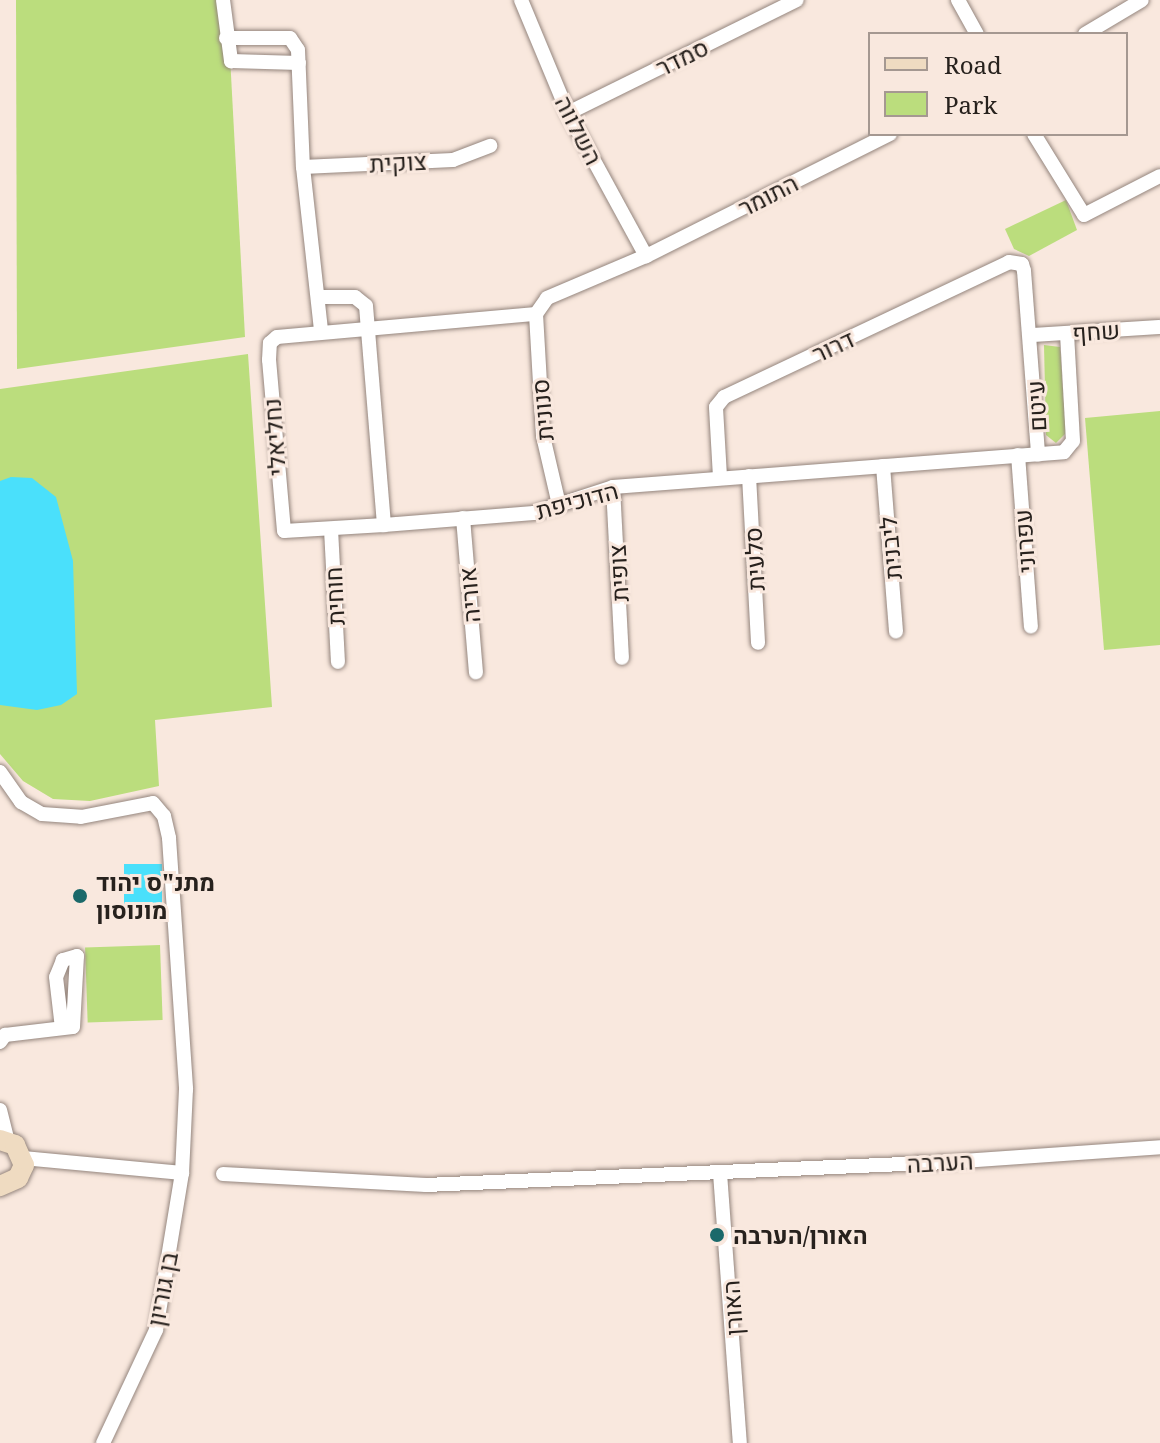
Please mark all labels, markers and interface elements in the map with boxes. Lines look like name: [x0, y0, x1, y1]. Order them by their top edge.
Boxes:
street label: סמדר: [651, 32, 713, 82]
legend: [868, 32, 1128, 136]
text: Road: [944, 48, 1002, 81]
text: Park: [944, 88, 997, 121]
street label: השלווה: [549, 91, 609, 169]
street label: צוקית: [369, 146, 427, 178]
street label: התומר: [733, 168, 803, 222]
street label: שחף: [1071, 315, 1121, 347]
street label: דרור: [807, 324, 859, 368]
street label: סנונית: [525, 378, 559, 442]
street label: עיטם: [1020, 380, 1052, 432]
street label: נחליאלי: [257, 397, 291, 477]
street label: הדוכיפת: [533, 475, 621, 525]
street label: עפרוני: [1007, 508, 1041, 574]
street label: ליבנית: [873, 515, 907, 581]
street label: סלעית: [738, 526, 770, 592]
street label: צופית: [602, 544, 634, 602]
street label: חוחית: [318, 566, 350, 626]
street label: אוריה: [452, 566, 486, 624]
place label: מתנ"ס יהוד מונוסון: [96, 868, 215, 924]
marker: מתנ"ס יהוד מונוסון: [71, 887, 89, 905]
street label: הערבה: [906, 1146, 974, 1178]
place label: האורן/הערבה: [733, 1221, 868, 1249]
marker: האורן/הערבה: [708, 1226, 726, 1244]
street label: בן גוריון: [141, 1249, 183, 1329]
street label: האורן: [716, 1279, 748, 1337]

